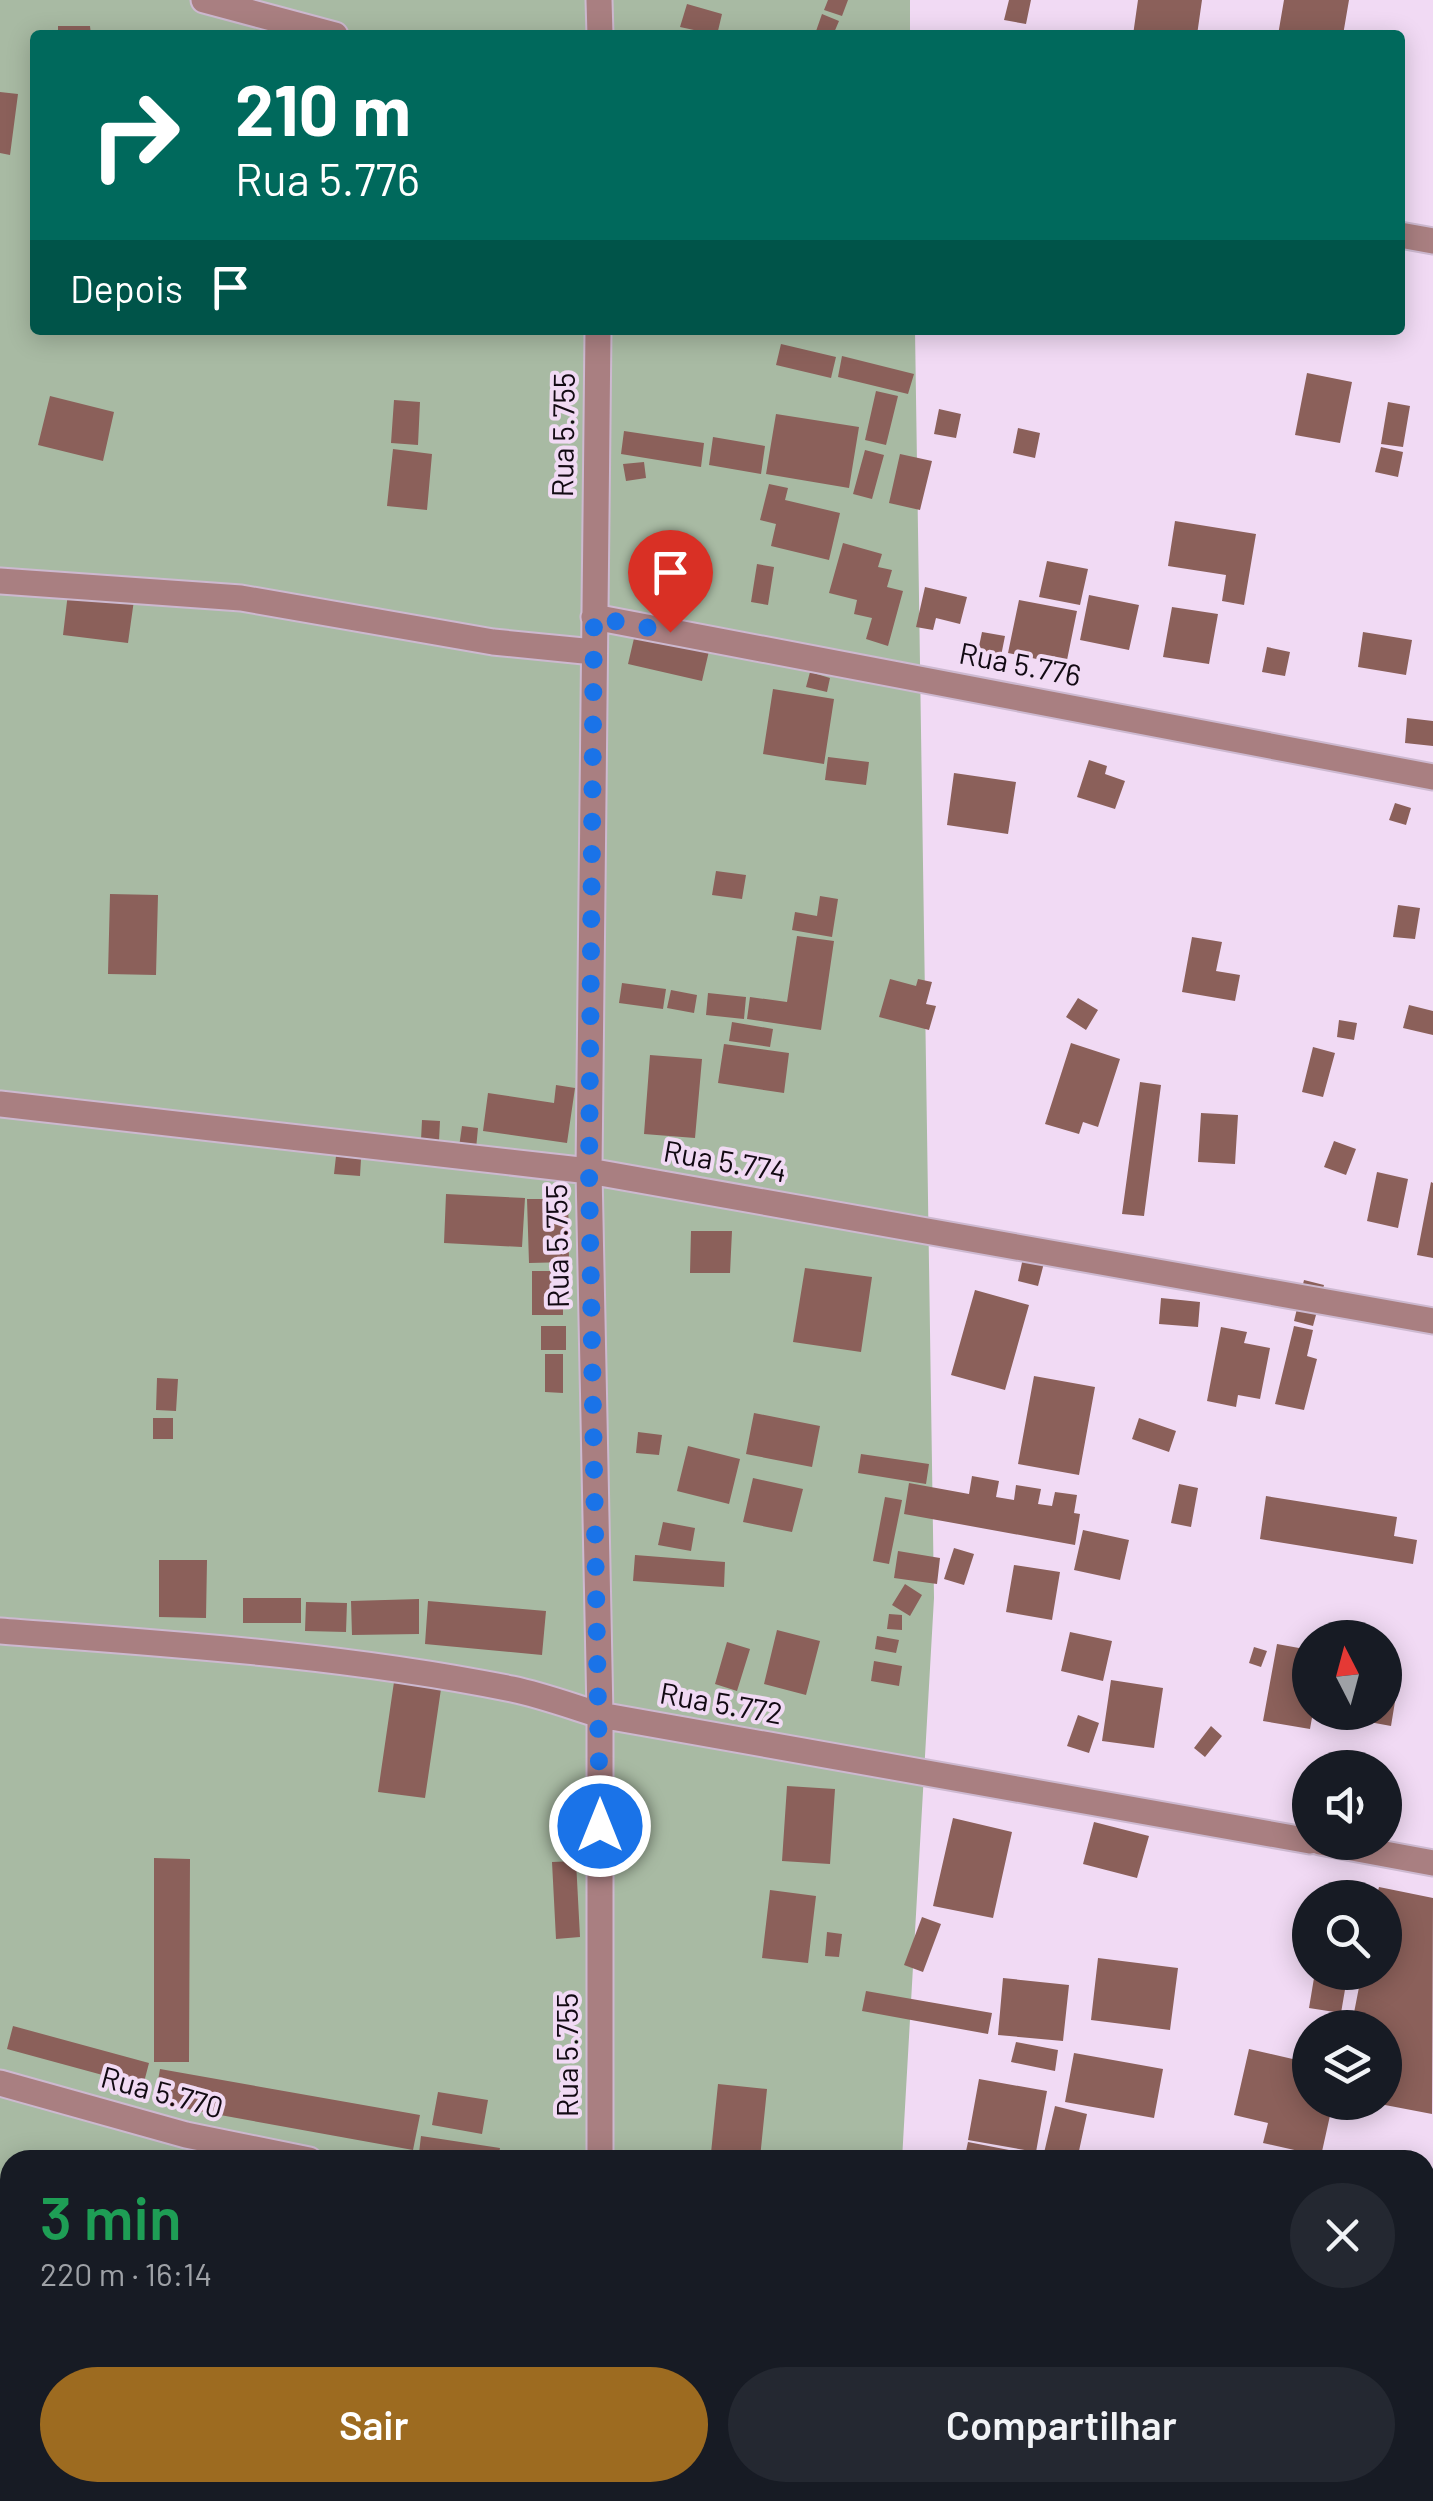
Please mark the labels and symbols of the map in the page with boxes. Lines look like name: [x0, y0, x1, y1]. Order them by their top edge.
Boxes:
street label: Rua 5.755: [543, 372, 581, 498]
pin: [628, 530, 713, 633]
street label: Rua 5.776: [956, 634, 1084, 692]
street label: Rua 5.774: [661, 1131, 790, 1189]
street label: Rua 5.755: [537, 1183, 575, 1309]
north arrow: [1292, 1620, 1402, 1730]
street label: Rua 5.772: [657, 1674, 786, 1731]
position arrow: [548, 1774, 652, 1878]
street label: Rua 5.755: [548, 1993, 584, 2117]
street label: Rua 5.770: [98, 2058, 227, 2125]

